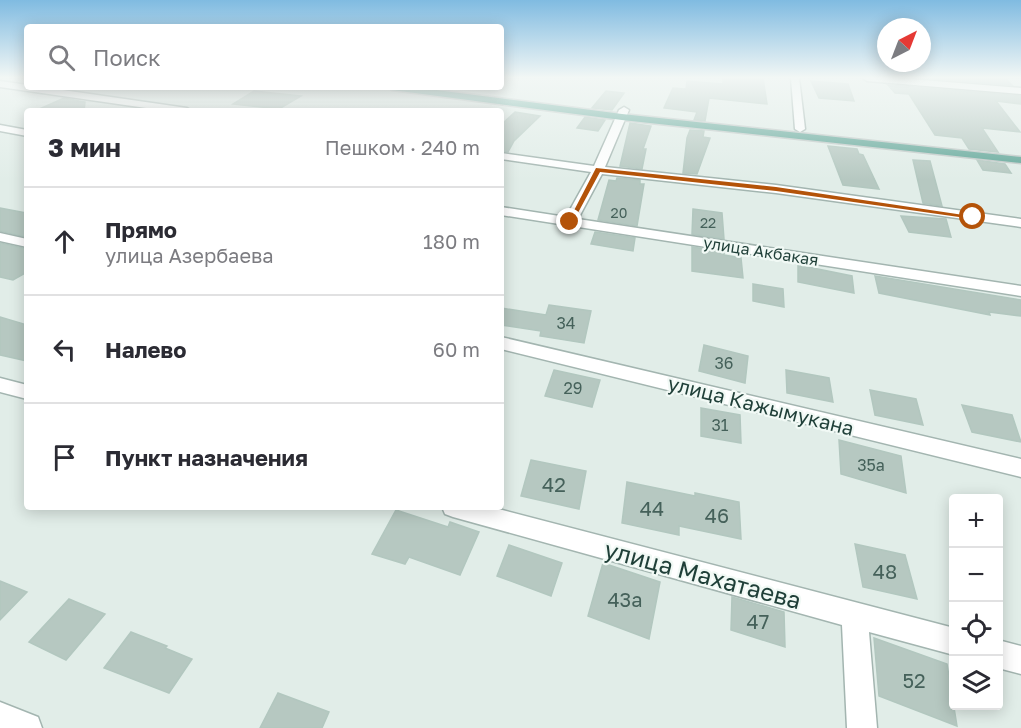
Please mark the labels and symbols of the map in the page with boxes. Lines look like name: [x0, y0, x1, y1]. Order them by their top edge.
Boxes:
north arrow: [877, 18, 931, 72]
route start: [959, 203, 985, 229]
house number: 20: [611, 204, 627, 221]
route end: [556, 208, 582, 234]
house number: 22: [700, 214, 716, 231]
street label: улица Акбакая: [702, 232, 820, 270]
house number: 34: [556, 313, 576, 333]
house number: 36: [714, 353, 734, 373]
street label: улица Кажымукана: [665, 370, 857, 440]
house number: 29: [564, 378, 582, 398]
house number: 31: [711, 415, 729, 435]
house number: 35а: [857, 455, 885, 475]
house number: 42: [542, 472, 566, 496]
house number: 44: [640, 496, 664, 520]
house number: 46: [705, 503, 729, 527]
street label: улица Махатаева: [601, 534, 805, 614]
house number: 48: [873, 559, 897, 583]
house number: 43а: [607, 587, 643, 611]
house number: 47: [747, 609, 769, 633]
house number: 52: [902, 668, 926, 692]

